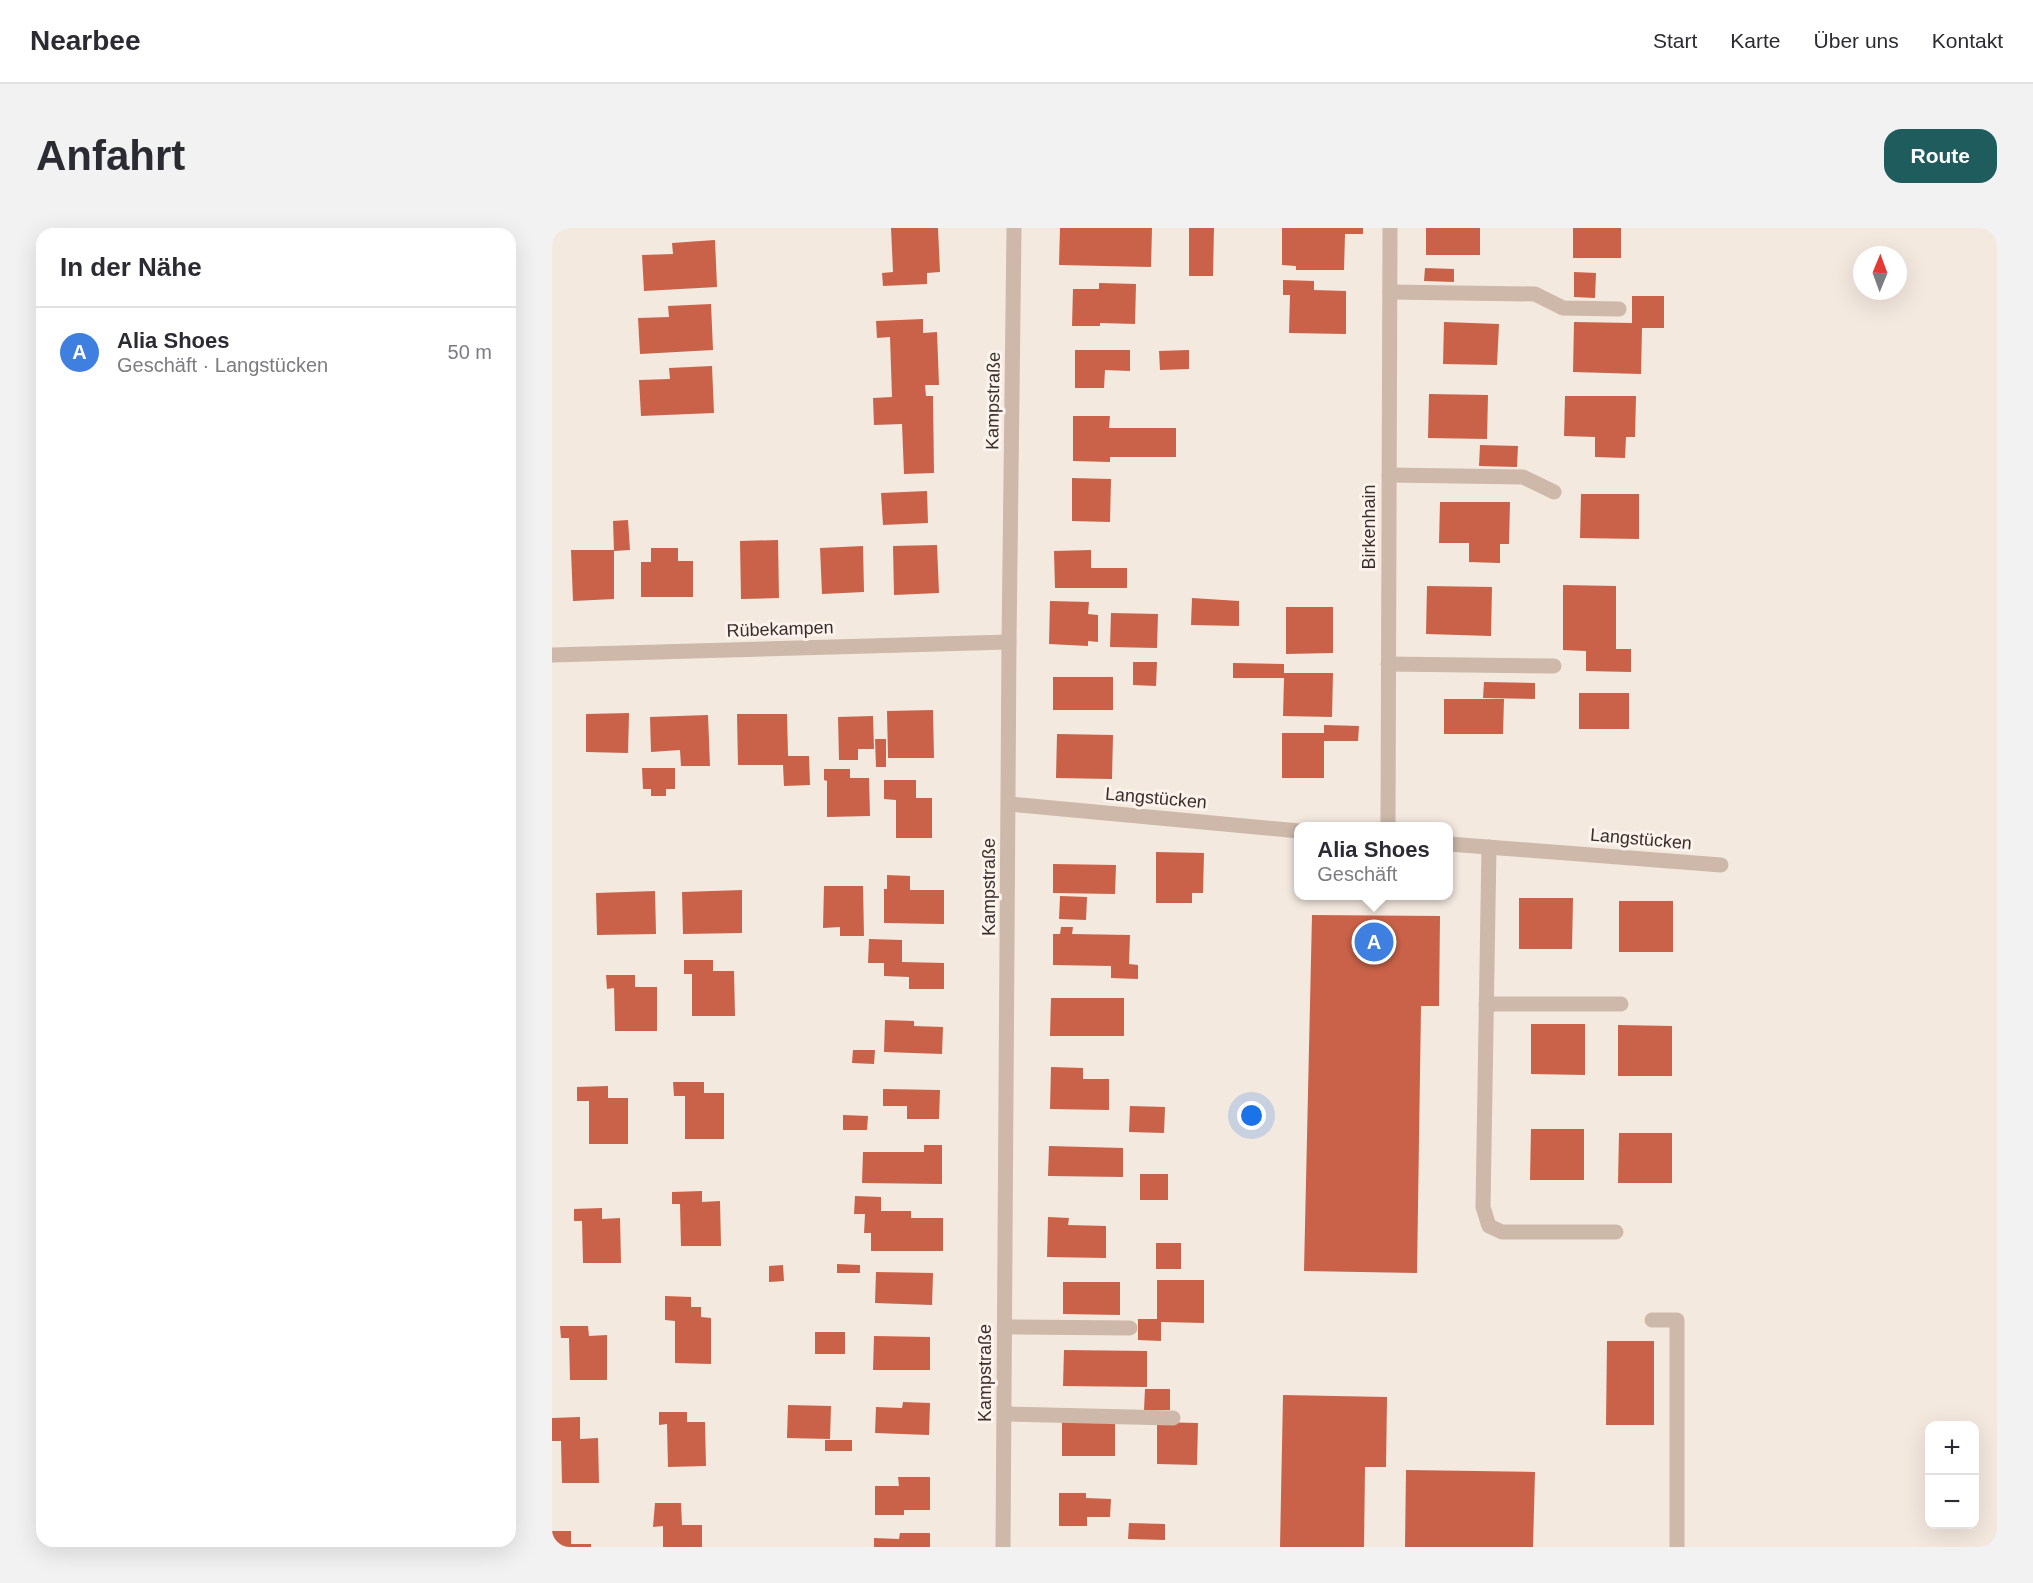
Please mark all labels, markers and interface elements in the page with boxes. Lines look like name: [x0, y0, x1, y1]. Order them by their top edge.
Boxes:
text: Nearbee: [30, 25, 141, 56]
text: Start: [1653, 29, 1697, 52]
text: Karte: [1730, 29, 1781, 52]
text: Über uns: [1814, 29, 1899, 52]
text: Kontakt: [1932, 29, 2003, 52]
button: Route: [1884, 129, 1997, 183]
text: Anfahrt: [36, 132, 185, 179]
north arrow: [1853, 246, 1907, 300]
text: In der Nähe: [60, 252, 202, 282]
text: Alia Shoes: [117, 328, 229, 353]
text: A: [72, 341, 87, 363]
text: 50 m: [448, 341, 492, 363]
street label: Kampstraße: [982, 352, 1004, 450]
text: Geschäft · Langstücken: [117, 354, 328, 376]
street label: Birkenhain: [1359, 484, 1379, 570]
street label: Rübekampen: [726, 617, 834, 641]
street label: Langstücken: [1104, 784, 1208, 812]
popup: [1294, 822, 1453, 900]
street label: Langstücken: [1589, 825, 1693, 853]
text: Alia Shoes: [1317, 837, 1430, 862]
street label: Kampstraße: [979, 838, 999, 936]
text: Geschäft: [1317, 863, 1397, 885]
pin: A: [1354, 920, 1394, 964]
your location: [1237, 1101, 1266, 1130]
street label: Kampstraße: [975, 1324, 995, 1422]
map controls: [1925, 1421, 1979, 1529]
button: +: [1925, 1421, 1979, 1475]
button: −: [1925, 1475, 1979, 1529]

